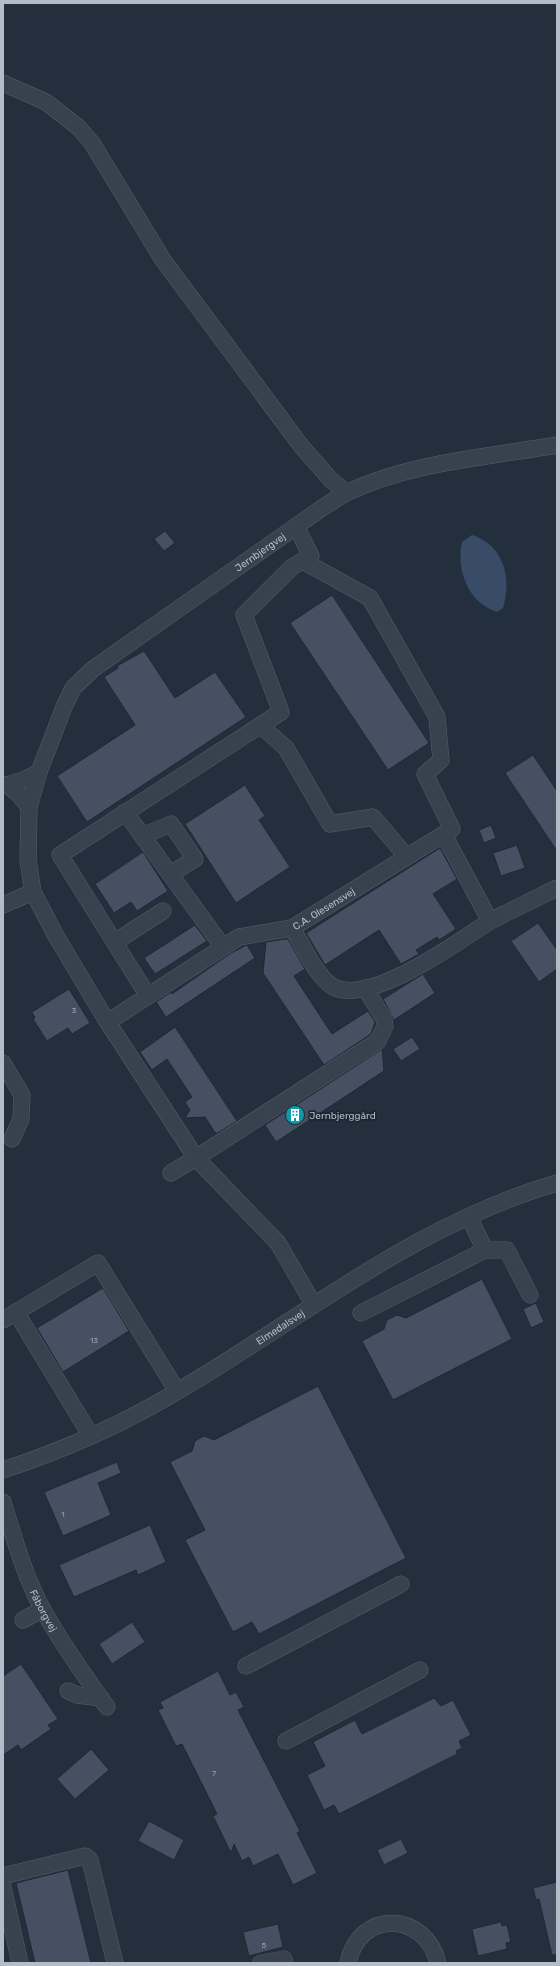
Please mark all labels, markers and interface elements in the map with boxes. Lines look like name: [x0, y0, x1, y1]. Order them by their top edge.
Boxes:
street label: Jernbjergvej: [233, 531, 288, 574]
street label: C.A. Olesensvej: [291, 886, 357, 933]
house number: 3: [72, 1006, 77, 1015]
building icon: Jernbjerggård: [284, 1104, 306, 1126]
place label: Jernbjerggård: [309, 1110, 376, 1122]
street label: Elmedalsvej: [254, 1308, 307, 1348]
house number: 13: [90, 1336, 98, 1345]
house number: 1: [61, 1510, 65, 1519]
street label: Fåborgvej: [27, 1588, 59, 1634]
house number: 7: [212, 1769, 216, 1778]
house number: 5: [262, 1941, 267, 1950]

